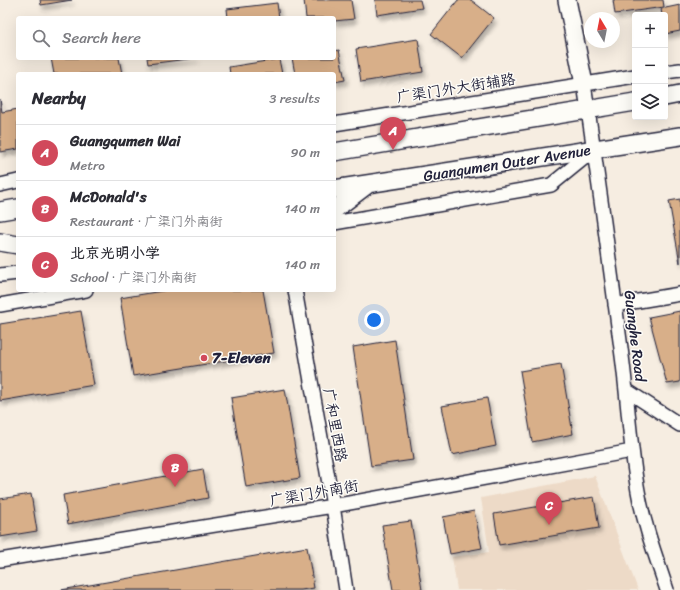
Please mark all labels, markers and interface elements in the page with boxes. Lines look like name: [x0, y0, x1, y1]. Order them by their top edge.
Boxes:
north arrow: [584, 12, 620, 48]
map controls: [632, 12, 668, 120]
button: +: [632, 12, 668, 48]
search box: [16, 16, 336, 60]
text: Search here: [62, 25, 141, 51]
icon: search: [30, 27, 52, 49]
button: −: [632, 48, 668, 84]
street label: 广渠门外大街辅路: [395, 66, 517, 110]
text: Nearby: [32, 83, 86, 113]
button: layers: [632, 84, 668, 120]
text: 3 results: [269, 87, 320, 110]
pin: A: [380, 117, 406, 150]
text: Guangqumen Wai: [70, 128, 180, 154]
street label: Guanqumen Outer Avenue: [422, 137, 592, 189]
text: A: [41, 141, 49, 164]
text: 90 m: [290, 141, 320, 164]
text: Metro: [70, 154, 105, 177]
text: McDonald's: [70, 184, 147, 210]
text: B: [41, 197, 49, 220]
text: 140 m: [285, 197, 320, 220]
text: Restaurant · 广渠门外南街: [70, 210, 223, 233]
text: 北京光明小学: [70, 240, 160, 266]
text: C: [41, 253, 49, 276]
text: 140 m: [285, 253, 320, 276]
text: School · 广渠门外南街: [70, 266, 197, 289]
street label: Guanghe Road: [617, 289, 654, 384]
your location: [364, 310, 384, 330]
place label: 7-Eleven: [212, 345, 272, 371]
marker: 7-Eleven: [199, 353, 209, 363]
street label: 广和里西路: [316, 386, 354, 464]
pin: B: [162, 454, 188, 487]
street label: 广渠门外南街: [267, 472, 361, 514]
pin: C: [536, 492, 562, 525]

